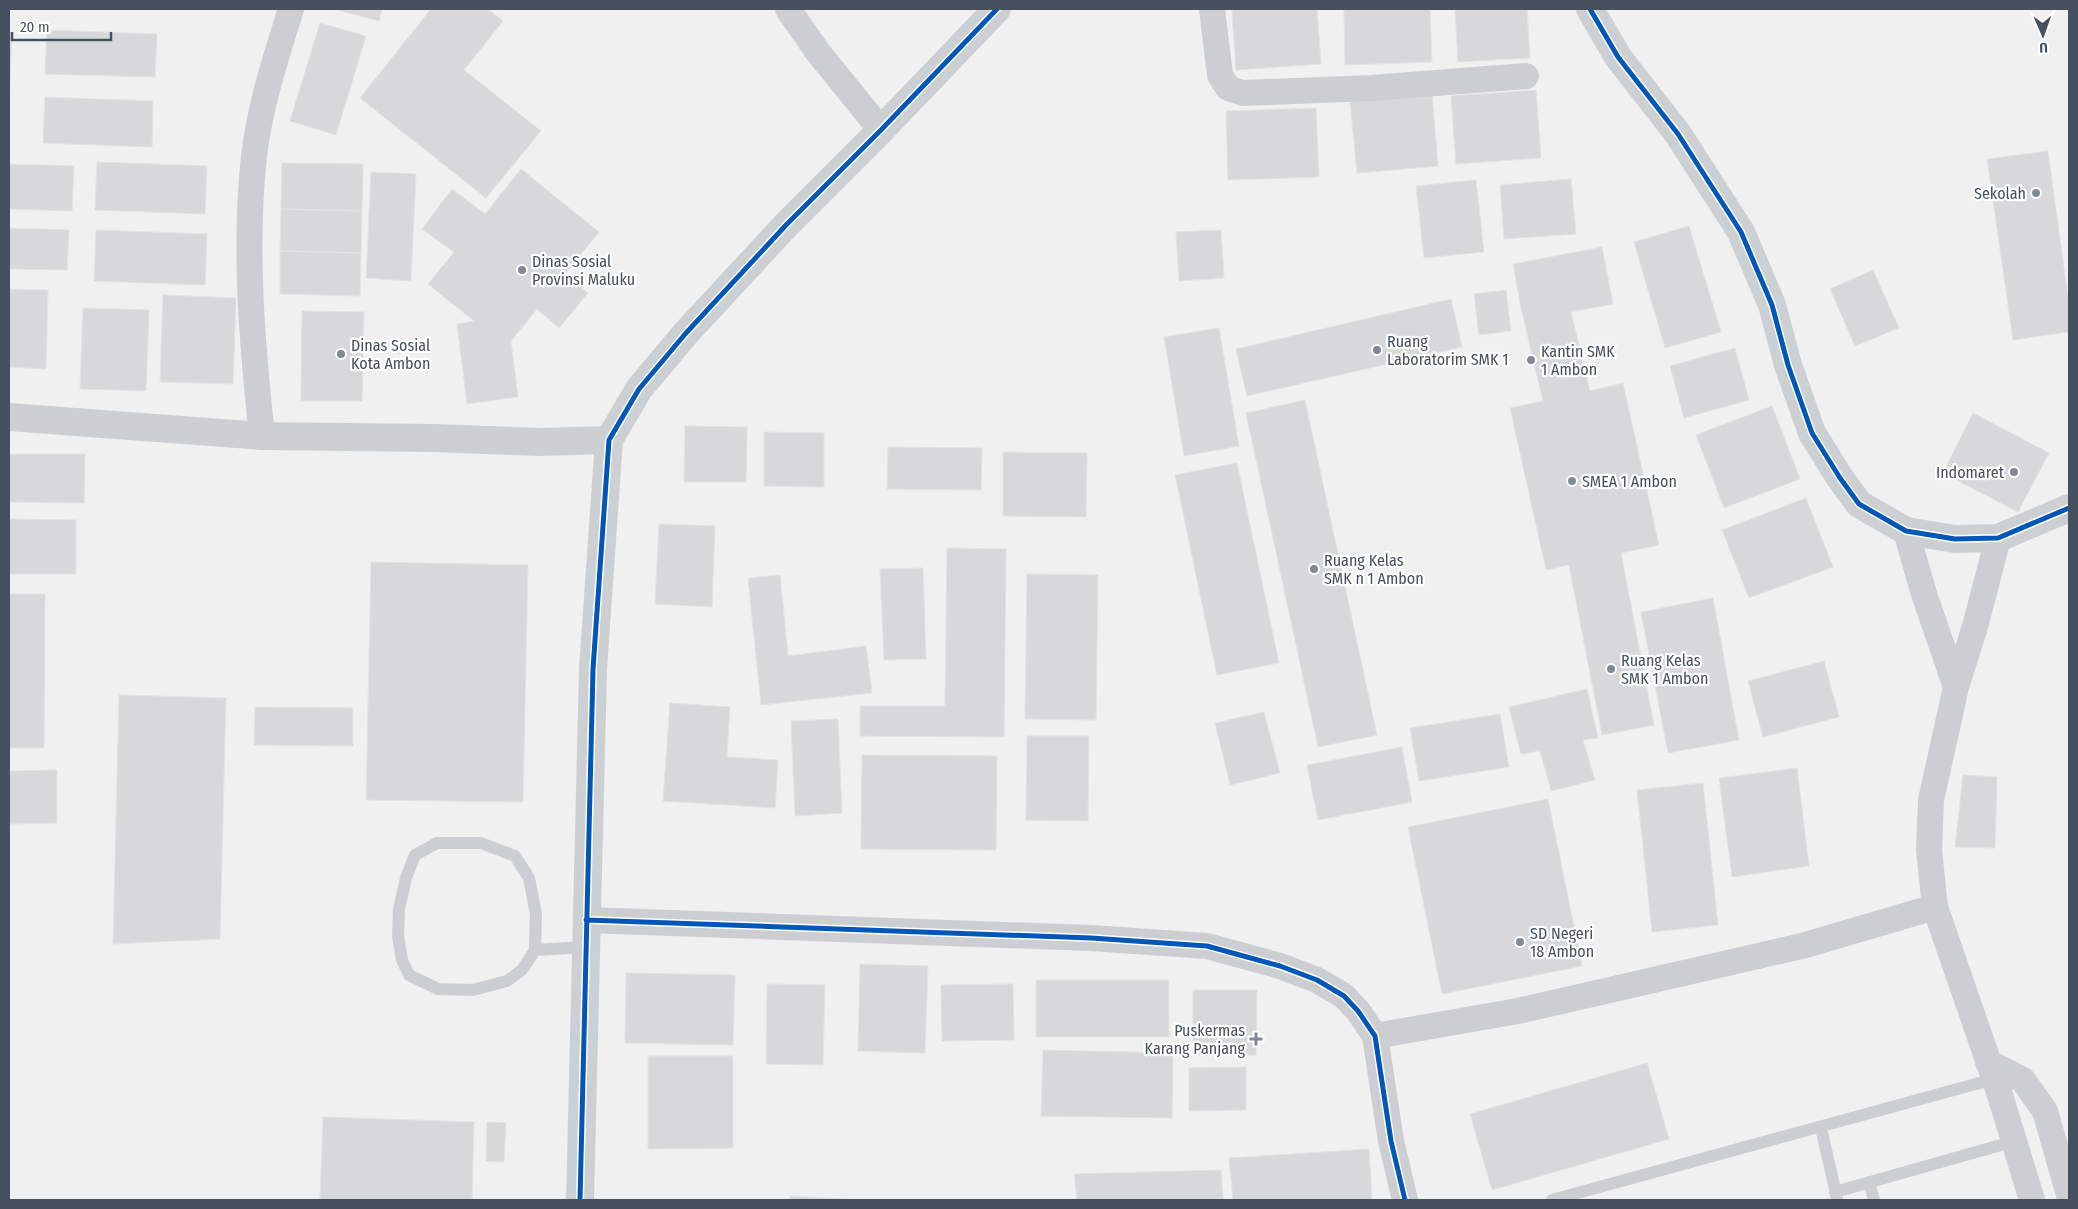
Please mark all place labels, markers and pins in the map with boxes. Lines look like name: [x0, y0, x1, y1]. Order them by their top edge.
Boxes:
place label: Sekolah: [1974, 184, 2026, 203]
marker: Sekolah: [2030, 187, 2042, 199]
place label: Dinas Sosial Provinsi Maluku: [532, 252, 635, 289]
marker: Dinas Sosial Provinsi Maluku: [516, 264, 528, 276]
place label: Ruang Laboratorim SMK 1: [1387, 332, 1508, 369]
place label: Dinas Sosial Kota Ambon: [351, 336, 430, 373]
place label: Kantin SMK 1 Ambon: [1541, 342, 1615, 379]
marker: Ruang Laboratorim SMK 1: [1371, 344, 1383, 356]
marker: Dinas Sosial Kota Ambon: [335, 348, 347, 360]
marker: Kantin SMK 1 Ambon: [1525, 354, 1537, 366]
place label: Indomaret: [1936, 463, 2005, 482]
marker: Indomaret: [2008, 466, 2020, 478]
place label: SMEA 1 Ambon: [1582, 472, 1677, 491]
marker: SMEA 1 Ambon: [1566, 475, 1578, 487]
place label: Ruang Kelas SMK n 1 Ambon: [1324, 551, 1424, 588]
marker: Ruang Kelas SMK n 1 Ambon: [1308, 563, 1320, 575]
place label: Ruang Kelas SMK 1 Ambon: [1621, 651, 1708, 688]
marker: Ruang Kelas SMK 1 Ambon: [1605, 663, 1617, 675]
place label: SD Negeri 18 Ambon: [1530, 924, 1594, 961]
marker: SD Negeri 18 Ambon: [1514, 936, 1526, 948]
place label: Puskermas Karang Panjang: [1145, 1021, 1245, 1058]
marker: Puskermas Karang Panjang: [1249, 1032, 1263, 1046]

